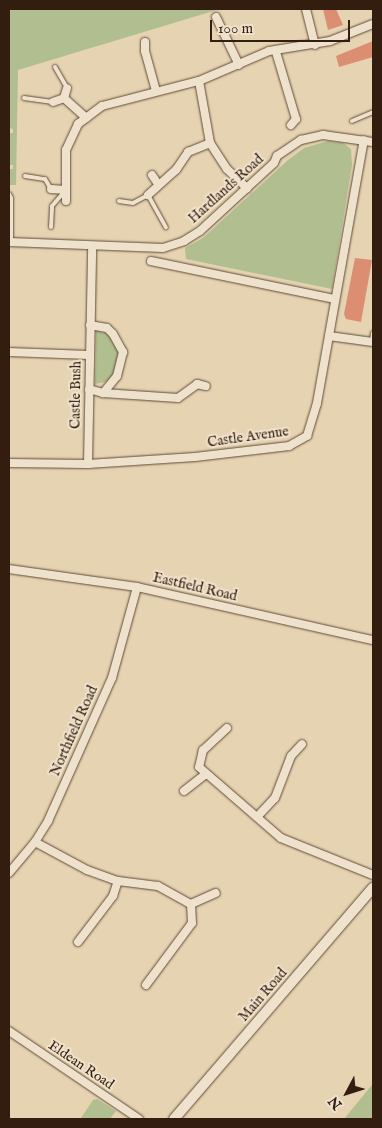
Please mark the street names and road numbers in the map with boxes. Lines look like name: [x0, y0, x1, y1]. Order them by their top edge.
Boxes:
street label: Hardlands Road: [185, 151, 267, 227]
street label: Castle Bush: [67, 361, 85, 429]
street label: Castle Avenue: [206, 423, 290, 451]
street label: Eastfield Road: [151, 569, 239, 605]
street label: Northfield Road: [47, 683, 101, 779]
street label: Main Road: [235, 965, 291, 1025]
street label: Eldean Road: [45, 1037, 117, 1093]

